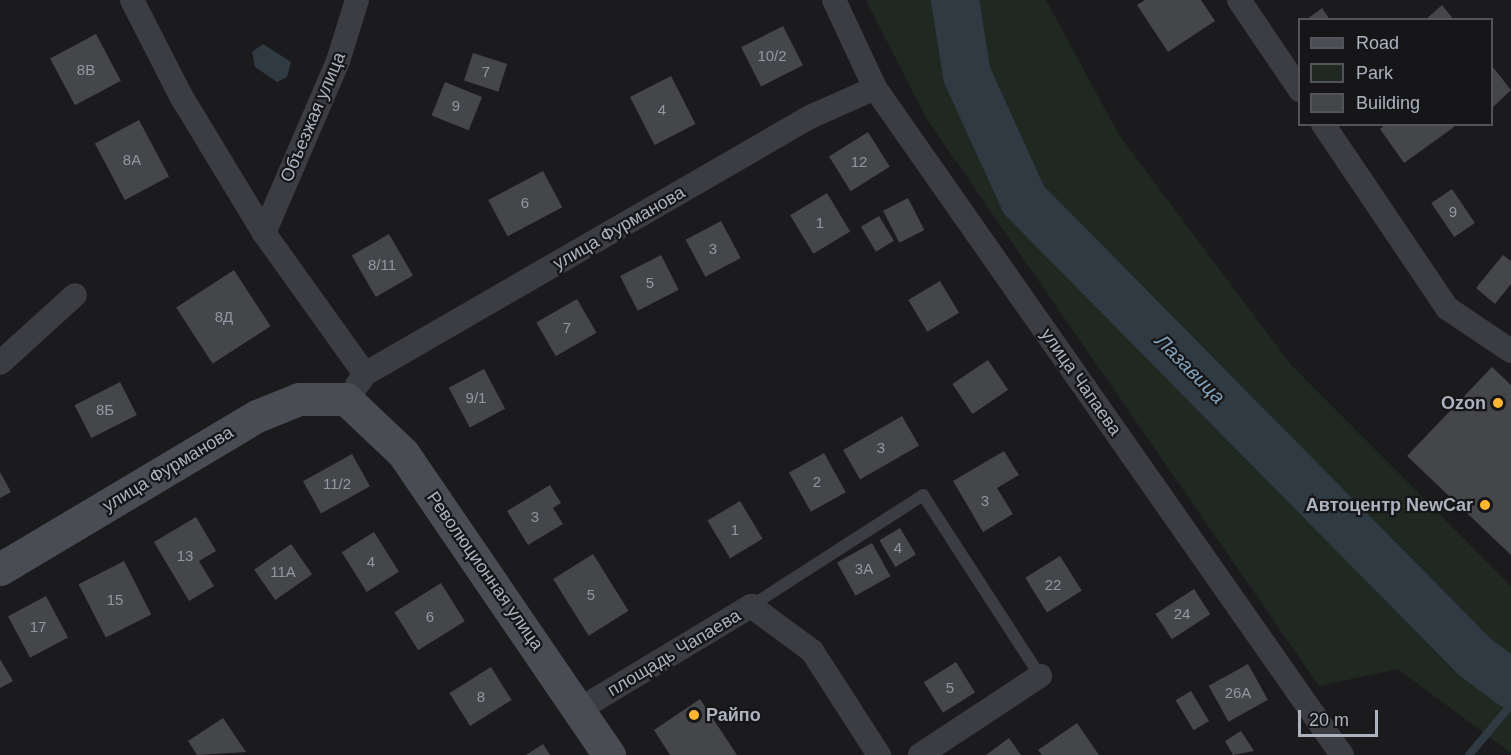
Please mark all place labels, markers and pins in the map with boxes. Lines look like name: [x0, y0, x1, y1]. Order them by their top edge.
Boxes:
place label: Ozon: [1441, 392, 1486, 414]
marker: Ozon: [1491, 396, 1505, 410]
place label: Автоцентр NewCar: [1306, 494, 1473, 516]
marker: Автоцентр NewCar: [1478, 498, 1492, 512]
place label: Райпо: [706, 704, 761, 726]
marker: Райпо: [687, 708, 701, 722]

